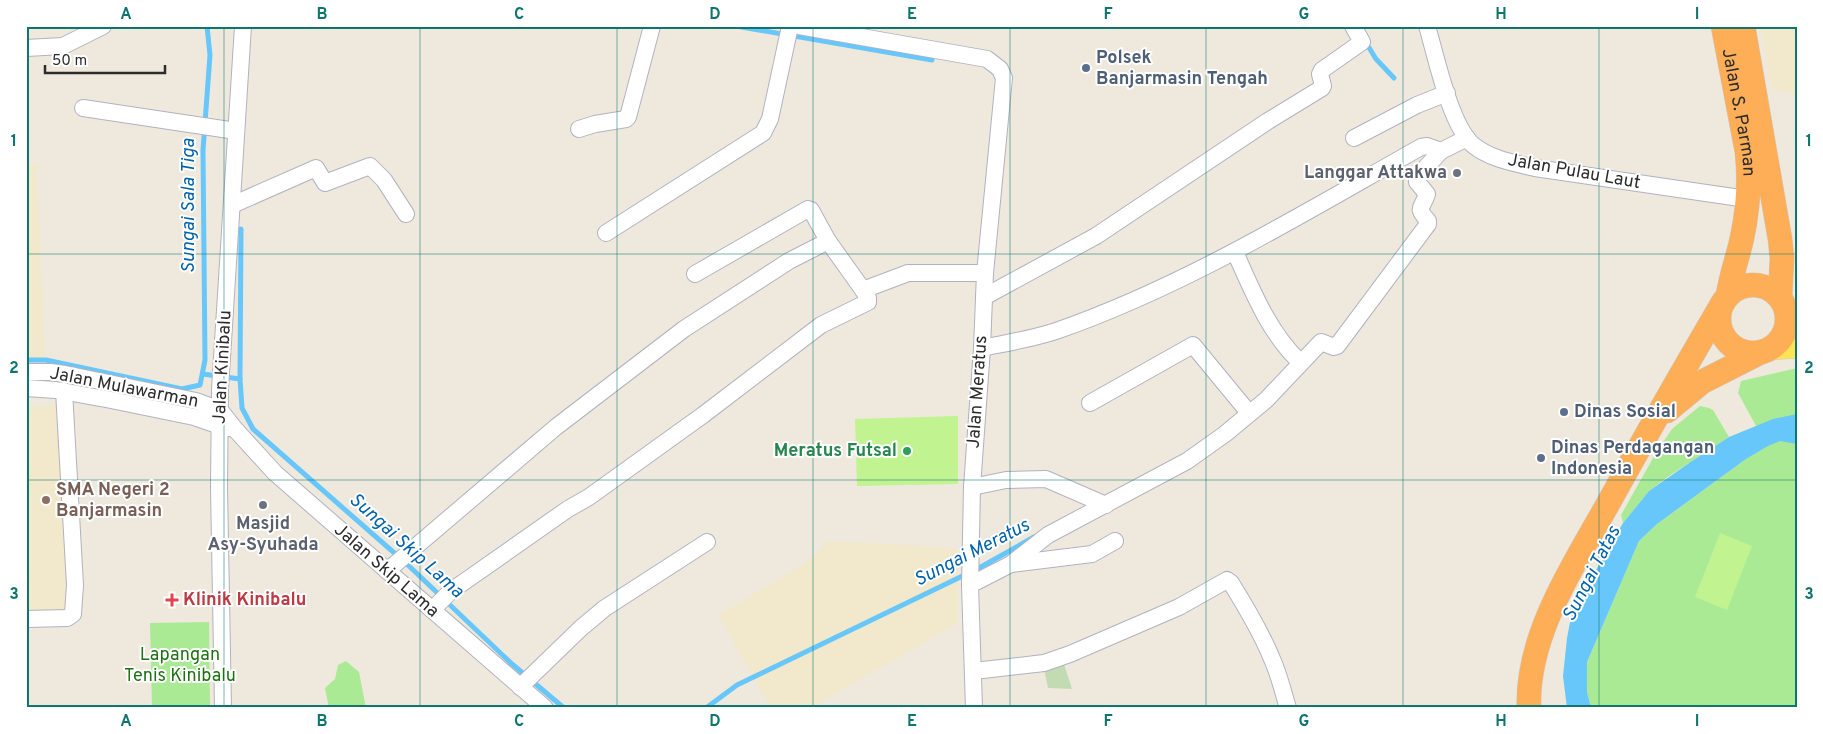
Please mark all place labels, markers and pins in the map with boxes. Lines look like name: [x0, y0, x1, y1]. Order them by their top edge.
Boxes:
place label: Polsek Banjarmasin Tengah: [1096, 47, 1268, 91]
marker: Polsek Banjarmasin Tengah: [1080, 62, 1092, 74]
place label: Langgar Attakwa: [1304, 162, 1447, 185]
marker: Langgar Attakwa: [1451, 167, 1463, 179]
place label: Dinas Sosial: [1574, 401, 1676, 424]
marker: Dinas Sosial: [1558, 406, 1570, 418]
place label: Dinas Perdagangan Indonesia: [1551, 437, 1714, 481]
place label: Meratus Futsal: [774, 440, 897, 463]
marker: Meratus Futsal: [901, 445, 913, 457]
marker: Dinas Perdagangan Indonesia: [1535, 452, 1547, 464]
place label: SMA Negeri 2 Banjarmasin: [56, 479, 170, 523]
marker: SMA Negeri 2 Banjarmasin: [40, 494, 52, 506]
marker: Masjid Asy-Syuhada: [257, 499, 269, 511]
place label: Masjid Asy-Syuhada: [207, 513, 319, 557]
place label: Klinik Kinibalu: [183, 589, 306, 612]
marker: Klinik Kinibalu: [165, 593, 179, 607]

